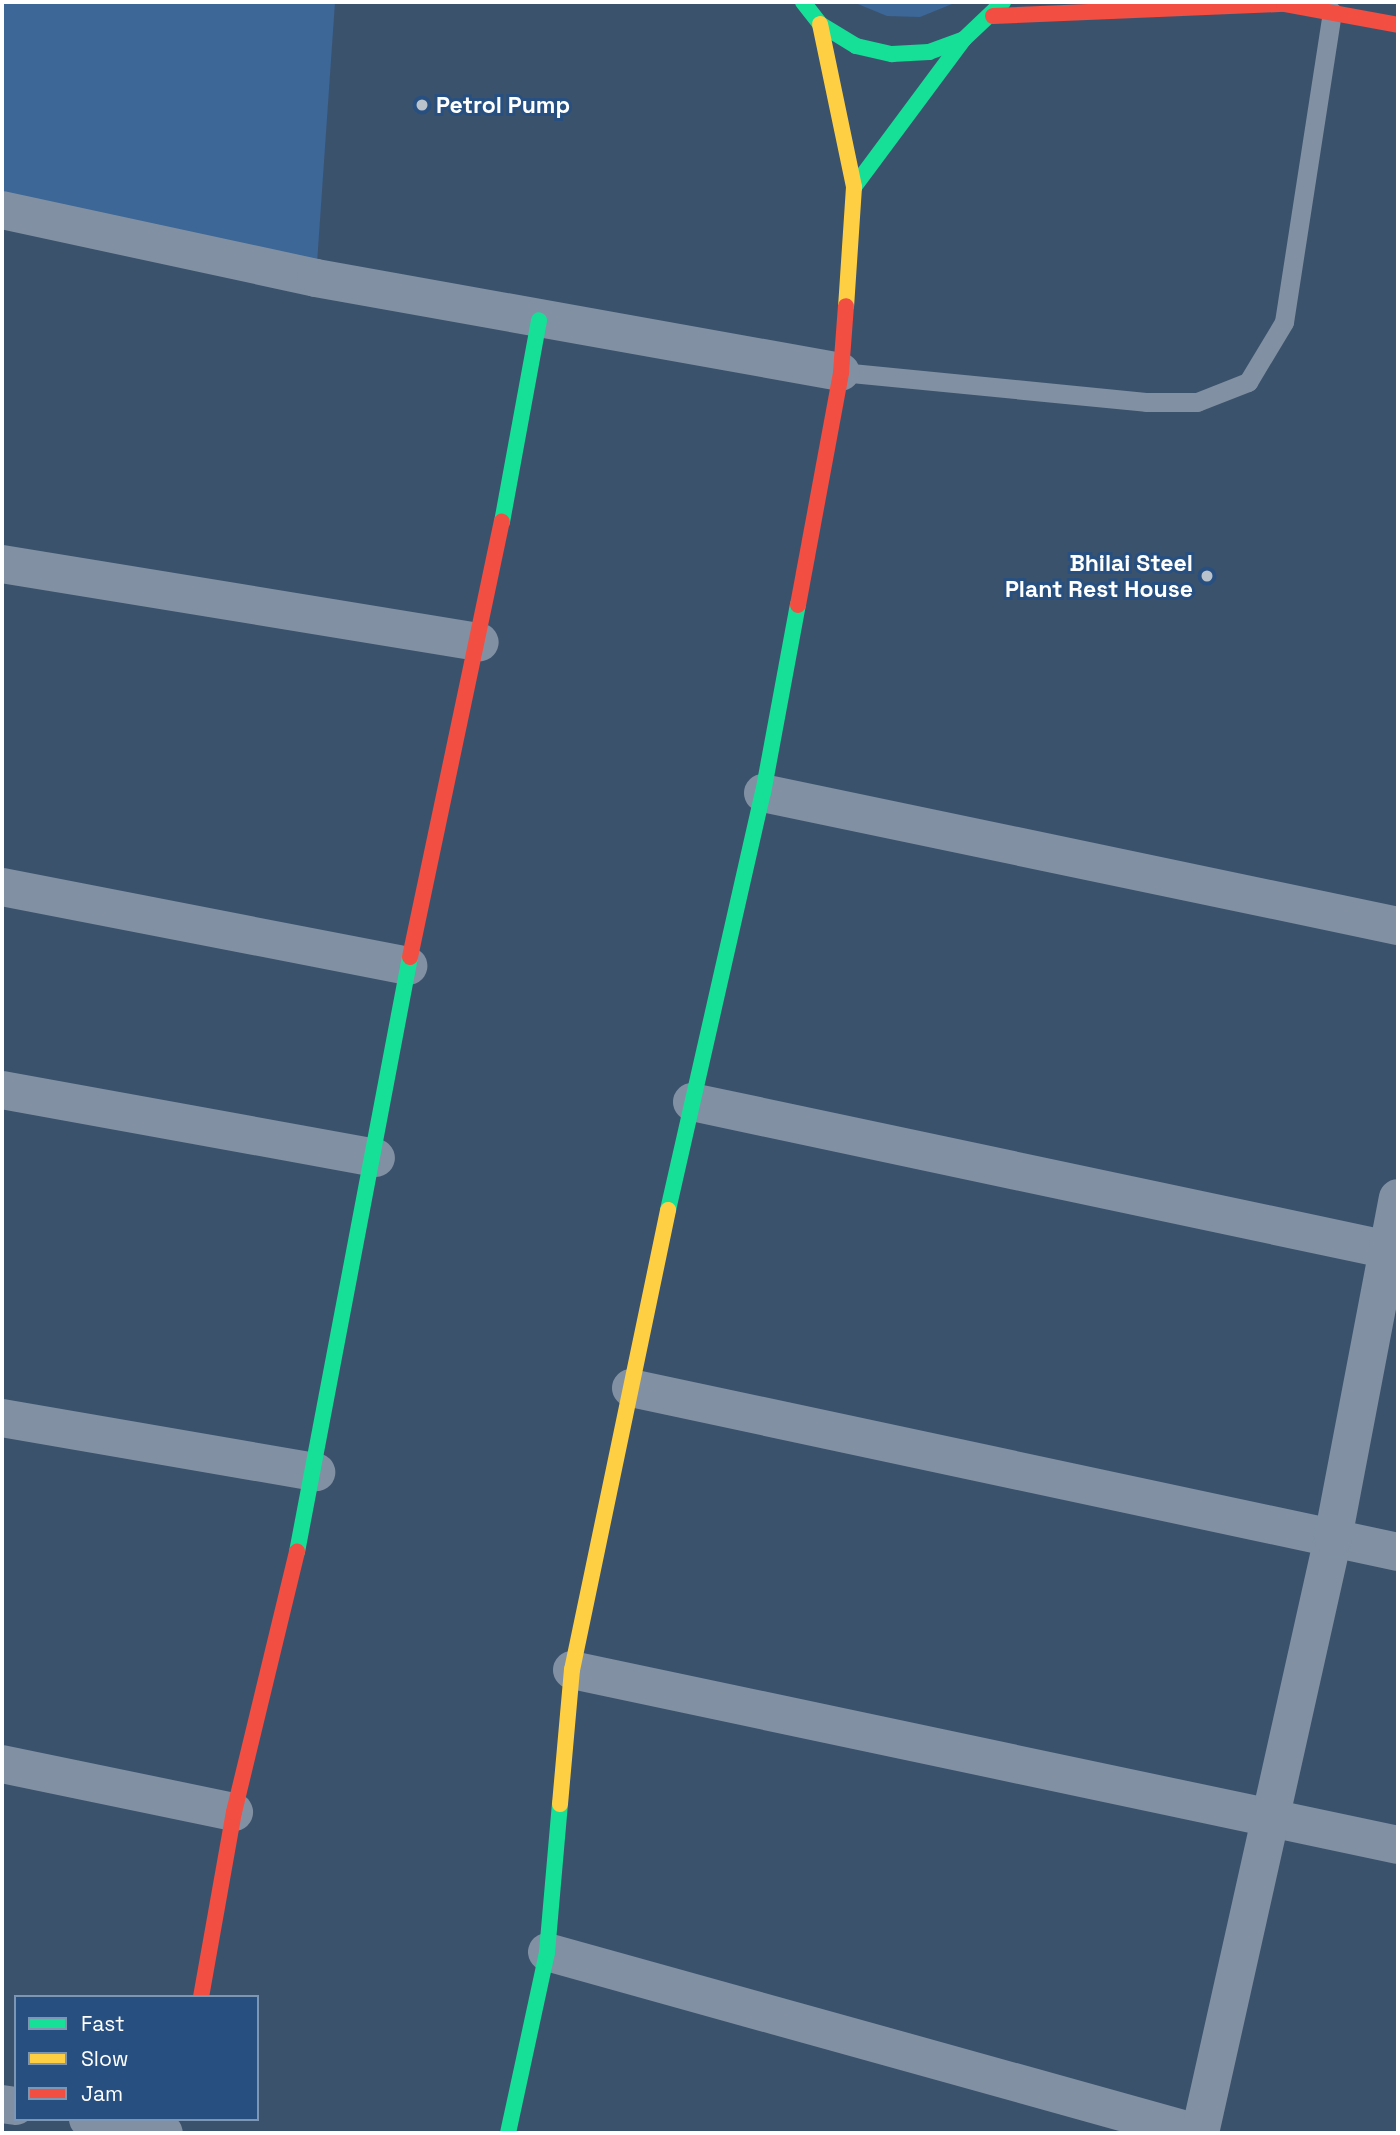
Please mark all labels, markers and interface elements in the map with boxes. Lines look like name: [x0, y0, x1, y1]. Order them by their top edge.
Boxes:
place label: Petrol Pump: [436, 91, 570, 119]
marker: Petrol Pump: [414, 97, 430, 113]
place label: Bhilai Steel Plant Rest House: [1005, 549, 1193, 603]
marker: Bhilai Steel Plant Rest House: [1199, 568, 1215, 584]
legend: [14, 1995, 259, 2121]
text: Fast: [81, 2010, 125, 2037]
text: Slow: [81, 2045, 129, 2072]
text: Jam: [81, 2080, 123, 2107]

